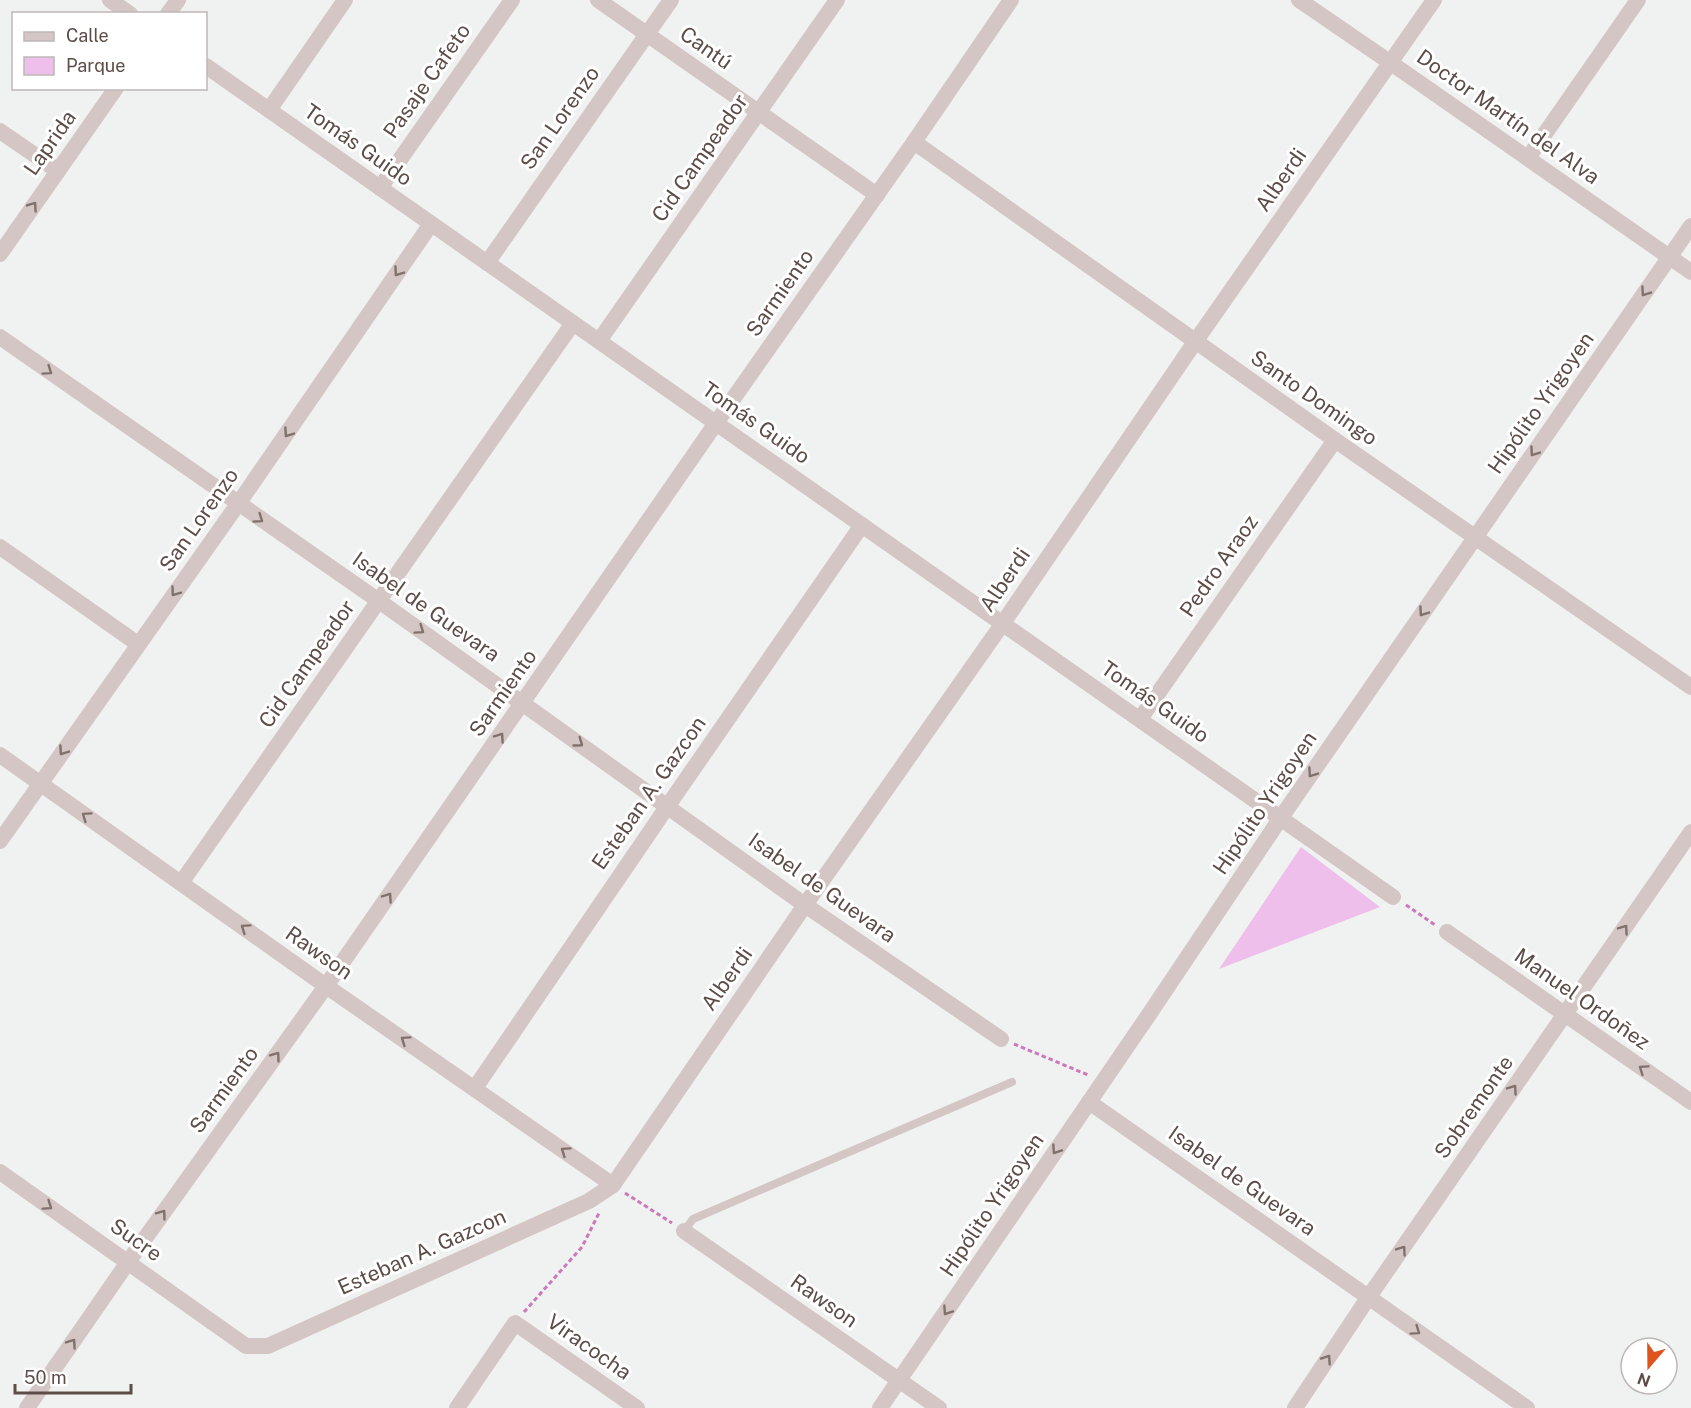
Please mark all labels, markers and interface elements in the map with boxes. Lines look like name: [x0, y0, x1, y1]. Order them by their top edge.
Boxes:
legend: [12, 12, 207, 90]
street label: Pasaje Cafeto: [378, 19, 475, 143]
street label: Cantú: [675, 21, 737, 74]
text: Calle: [66, 25, 109, 46]
street label: Doctor Martín del Alva: [1412, 44, 1605, 189]
text: Parque: [66, 55, 126, 76]
street label: San Lorenzo: [515, 61, 604, 174]
street label: Cid Campeador: [646, 89, 753, 226]
street label: Tomás Guido: [300, 98, 417, 191]
street label: Laprida: [18, 105, 81, 180]
street label: Alberdi: [1250, 143, 1311, 216]
one-way arrow: [26, 201, 37, 212]
street label: Sarmiento: [741, 244, 819, 341]
one-way arrow: [394, 265, 405, 276]
one-way arrow: [1641, 285, 1652, 296]
street label: Hipólito Yrigoyen: [1482, 327, 1599, 478]
street label: Santo Domingo: [1246, 345, 1382, 450]
one-way arrow: [41, 364, 52, 375]
street label: Tomás Guido: [698, 376, 815, 469]
one-way arrow: [284, 426, 295, 437]
one-way arrow: [1530, 445, 1541, 456]
street label: San Lorenzo: [154, 463, 243, 576]
street label: Pedro Araoz: [1174, 510, 1263, 622]
one-way arrow: [253, 512, 264, 523]
street label: Alberdi: [974, 543, 1035, 616]
street label: Isabel de Guevara: [348, 546, 505, 667]
one-way arrow: [172, 586, 183, 597]
street label: Cid Campeador: [253, 595, 360, 732]
one-way arrow: [1419, 605, 1430, 616]
one-way arrow: [413, 623, 424, 634]
street label: Sarmiento: [464, 644, 542, 741]
street label: Tomás Guido: [1097, 655, 1214, 748]
street label: Esteban A. Gazcon: [586, 711, 711, 874]
street label: Hipólito Yrigoyen: [1207, 726, 1322, 879]
one-way arrow: [493, 732, 504, 743]
one-way arrow: [572, 736, 583, 747]
one-way arrow: [59, 745, 70, 756]
one-way arrow: [1308, 766, 1319, 777]
one-way arrow: [81, 812, 92, 823]
street label: Isabel de Guevara: [744, 827, 901, 948]
one-way arrow: [381, 892, 392, 903]
street label: Rawson: [281, 921, 358, 985]
one-way arrow: [241, 924, 252, 935]
one-way arrow: [1617, 925, 1628, 936]
street label: Alberdi: [696, 942, 757, 1015]
street label: Manuel Ordoñez: [1510, 943, 1655, 1055]
one-way arrow: [400, 1036, 411, 1047]
street label: Sarmiento: [184, 1042, 263, 1138]
street label: Sobremonte: [1429, 1050, 1518, 1163]
one-way arrow: [268, 1051, 279, 1062]
one-way arrow: [1639, 1065, 1650, 1076]
one-way arrow: [1506, 1085, 1517, 1096]
street label: Isabel de Guevara: [1164, 1120, 1321, 1241]
street label: Hipólito Yrigoyen: [934, 1128, 1049, 1281]
one-way arrow: [1052, 1144, 1064, 1154]
one-way arrow: [560, 1147, 571, 1158]
one-way arrow: [41, 1199, 52, 1210]
street label: Esteban A. Gazcon: [334, 1203, 510, 1300]
one-way arrow: [155, 1210, 166, 1221]
street label: Sucre: [106, 1213, 167, 1266]
one-way arrow: [1395, 1245, 1406, 1256]
street label: Rawson: [786, 1269, 863, 1333]
one-way arrow: [943, 1304, 954, 1315]
street label: Viracocha: [542, 1309, 636, 1385]
one-way arrow: [1410, 1324, 1421, 1335]
north arrow: [1619, 1336, 1679, 1396]
one-way arrow: [65, 1338, 76, 1349]
one-way arrow: [1320, 1355, 1331, 1366]
scale bar: [15, 1357, 130, 1395]
text: 50 m: [24, 1367, 67, 1388]
text: N: [1635, 1369, 1653, 1391]

